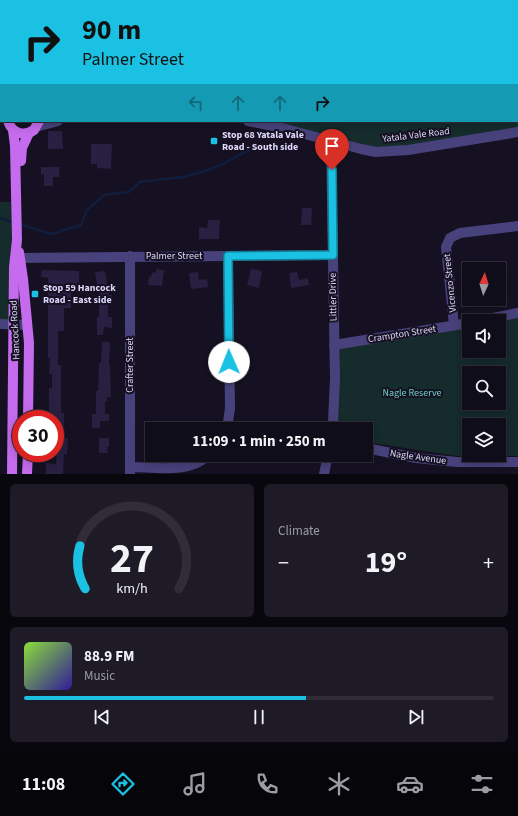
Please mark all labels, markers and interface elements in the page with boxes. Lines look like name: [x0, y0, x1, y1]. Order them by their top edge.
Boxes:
text: 90 m: [82, 10, 141, 50]
icon: right: [16, 16, 68, 68]
text: Palmer Street: [82, 47, 184, 72]
icon: left: [185, 92, 207, 114]
icon: ahead: [227, 92, 249, 114]
icon: ahead: [269, 92, 291, 114]
icon: right: [311, 92, 333, 114]
street label: Yatala Vale Road: [381, 124, 450, 146]
place label: Stop 68 Yatala Vale Road - South side: [222, 128, 304, 154]
pin: [315, 129, 349, 170]
icon: arrive: [321, 135, 343, 157]
marker: Stop 68 Yatala Vale Road - South side: [209, 136, 219, 146]
street label: Palmer Street: [146, 249, 203, 263]
street label: Vicenzo Street: [440, 252, 460, 313]
north arrow: [462, 262, 506, 306]
map controls: [462, 262, 506, 462]
street label: Littler Drive: [326, 273, 340, 321]
place label: Stop 59 Hancock Road - East side: [43, 281, 116, 307]
marker: Stop 59 Hancock Road - East side: [30, 289, 40, 299]
street label: Hancock Road: [6, 300, 24, 360]
button: sound: [462, 314, 506, 358]
street label: Crampton Street: [367, 322, 438, 346]
street label: Crafter Street: [123, 337, 137, 393]
position arrow: [208, 341, 250, 383]
button: search: [462, 366, 506, 410]
park label: Nagle Reserve: [382, 386, 442, 400]
speed limit sign: 30: [12, 410, 64, 462]
button: layers: [462, 418, 506, 462]
text: 11:09 · 1 min · 250 m: [192, 431, 326, 452]
street label: Nagle Avenue: [389, 446, 447, 468]
text: Climate: [278, 522, 320, 540]
text: 27: [110, 528, 154, 588]
text: 19°: [365, 541, 407, 584]
text: −: [278, 547, 289, 579]
text: +: [483, 547, 494, 579]
text: km/h: [116, 577, 148, 598]
text: 88.9 FM: [84, 646, 135, 667]
text: Music: [84, 667, 115, 685]
icon: previous: [91, 706, 113, 728]
icon: pause: [248, 706, 270, 728]
icon: next: [405, 706, 427, 728]
icon: directions: [109, 770, 137, 798]
icon: music: [181, 770, 209, 798]
icon: phone: [253, 770, 281, 798]
icon: climate: [325, 770, 353, 798]
icon: car: [396, 770, 424, 798]
icon: filters: [468, 770, 496, 798]
text: 11:08: [22, 772, 65, 797]

